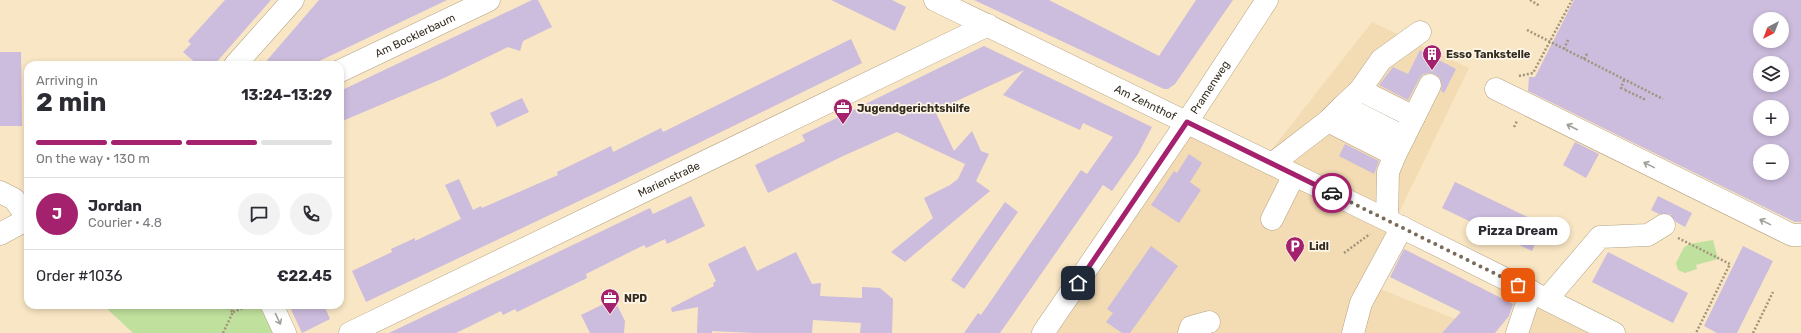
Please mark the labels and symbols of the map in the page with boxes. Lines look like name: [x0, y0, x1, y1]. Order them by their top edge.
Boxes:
street label: Am Bocklerbaum: [373, 11, 458, 60]
north arrow: [1753, 12, 1789, 48]
building icon: Esso Tankstelle: [1421, 43, 1443, 71]
place label: Esso Tankstelle: [1446, 48, 1531, 61]
street label: Pramenweg: [1188, 58, 1232, 117]
street label: Am Zehnthof: [1112, 82, 1179, 124]
office icon: Jugendgerichtshilfe: [832, 97, 854, 125]
place label: Jugendgerichtshilfe: [857, 102, 971, 115]
one-way arrow: [1567, 123, 1579, 130]
street label: Marienstraße: [636, 159, 702, 200]
one-way arrow: [1643, 161, 1655, 168]
courier: [1312, 173, 1352, 213]
callout: Pizza Dream: [1466, 217, 1570, 245]
one-way arrow: [1760, 218, 1772, 225]
parking icon: Lidl: [1284, 235, 1306, 263]
place label: Lidl: [1309, 240, 1329, 253]
pin: [1061, 266, 1095, 300]
pin: [1501, 268, 1535, 302]
office icon: NPD: [599, 287, 621, 315]
place label: NPD: [624, 292, 647, 305]
one-way arrow: [275, 313, 282, 325]

